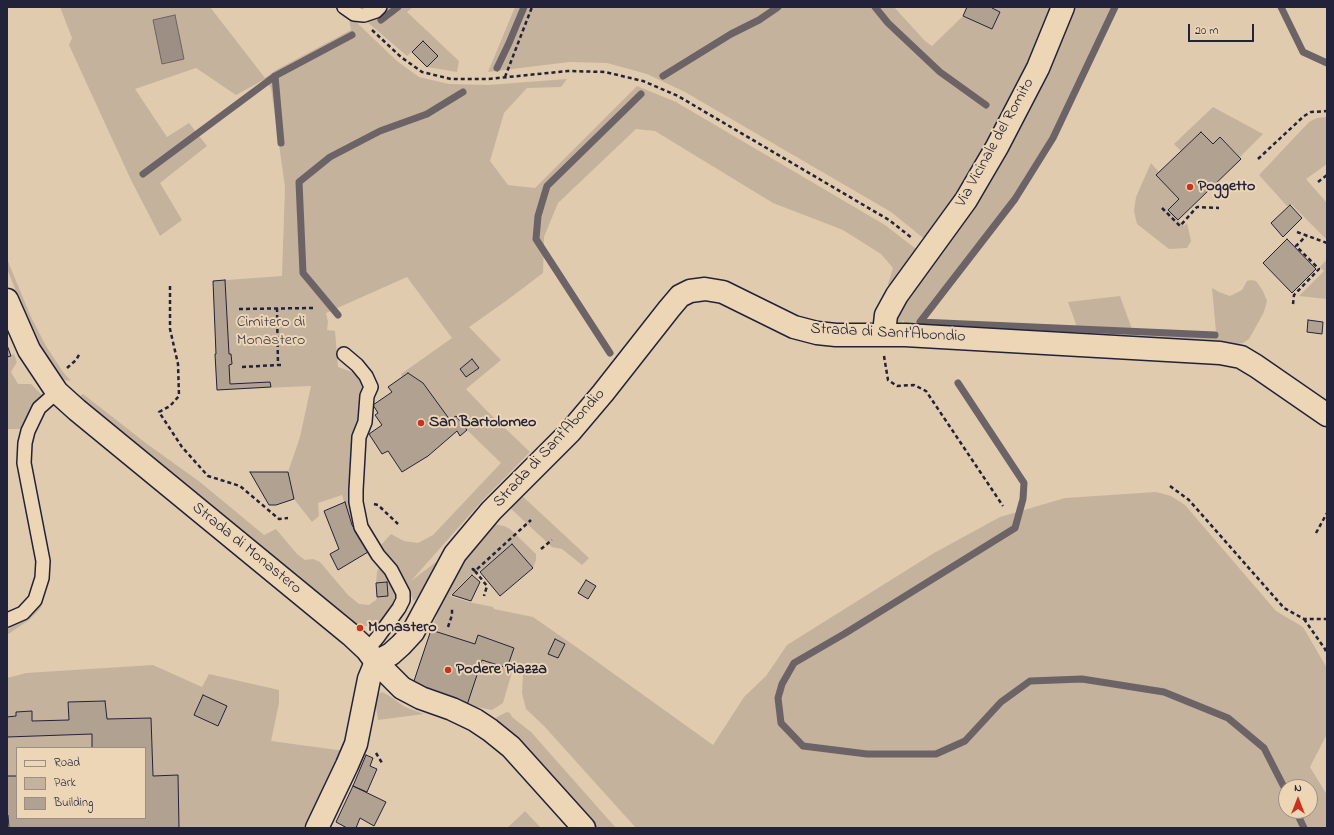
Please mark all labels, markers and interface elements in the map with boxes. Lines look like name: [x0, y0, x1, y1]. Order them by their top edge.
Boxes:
scale bar: [1190, 16, 1256, 42]
text: 20 m: [1195, 22, 1218, 40]
street label: Via Vicinale del Romito: [953, 75, 1039, 211]
place label: Poggetto: [1198, 177, 1255, 197]
marker: Poggetto: [1185, 182, 1195, 192]
park label: Cimitero di Monastero: [237, 313, 305, 351]
street label: Strada di Sant'Abondio: [810, 320, 966, 348]
street label: Strada di Sant'Abondio: [490, 386, 610, 512]
place label: San Bartolomeo: [429, 413, 536, 433]
marker: San Bartolomeo: [416, 418, 426, 428]
street label: Strada di Monastero: [187, 499, 305, 599]
place label: Monastero: [368, 618, 437, 638]
marker: Monastero: [355, 623, 365, 633]
place label: Podere Piazza: [456, 660, 547, 680]
marker: Podere Piazza: [443, 665, 453, 675]
legend: [16, 747, 146, 819]
text: Road: [54, 754, 80, 772]
text: Park: [54, 774, 76, 792]
north arrow: [1278, 779, 1318, 819]
text: N: [1294, 780, 1302, 796]
text: Building: [54, 794, 93, 812]

